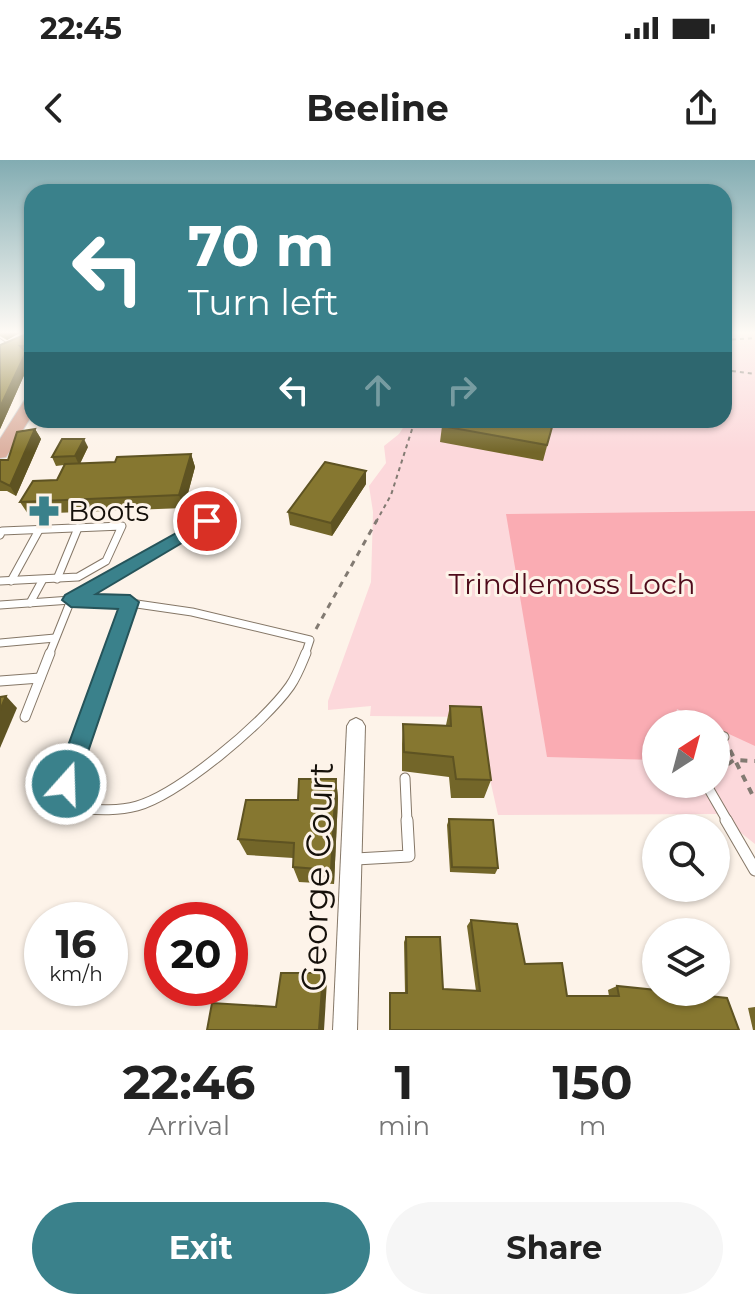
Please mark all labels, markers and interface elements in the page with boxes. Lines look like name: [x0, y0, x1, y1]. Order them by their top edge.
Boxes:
text: 22:45: [40, 10, 122, 47]
icon: back: [32, 86, 76, 130]
text: Beeline: [306, 86, 449, 130]
icon: share: [679, 86, 723, 130]
text: 70 m: [188, 212, 334, 280]
icon: left: [56, 216, 160, 320]
text: Turn left: [188, 280, 339, 324]
icon: left: [272, 368, 316, 412]
icon: ahead: [356, 368, 400, 412]
icon: right: [440, 368, 484, 412]
pin: [173, 487, 241, 555]
pharmacy icon: Boots: [27, 494, 61, 528]
place label: Boots: [68, 494, 149, 528]
icon: arrive: [185, 499, 229, 543]
park label: Trindlemoss Loch: [449, 567, 695, 601]
north arrow: [642, 710, 730, 798]
map controls: [642, 710, 730, 1006]
position arrow: [24, 742, 108, 826]
street label: George Court: [292, 762, 342, 992]
button: search: [642, 814, 730, 902]
speed limit sign: 20: [144, 902, 248, 1006]
button: layers: [642, 918, 730, 1006]
text: 16: [55, 919, 97, 968]
text: km/h: [49, 962, 103, 986]
text: 22:46: [123, 1053, 255, 1111]
text: 1: [395, 1053, 413, 1111]
text: 150: [553, 1053, 633, 1111]
text: Arrival: [148, 1110, 230, 1142]
text: min: [378, 1110, 430, 1142]
text: m: [579, 1110, 606, 1142]
button: Exit: [32, 1202, 370, 1294]
button: Share: [386, 1202, 723, 1294]

